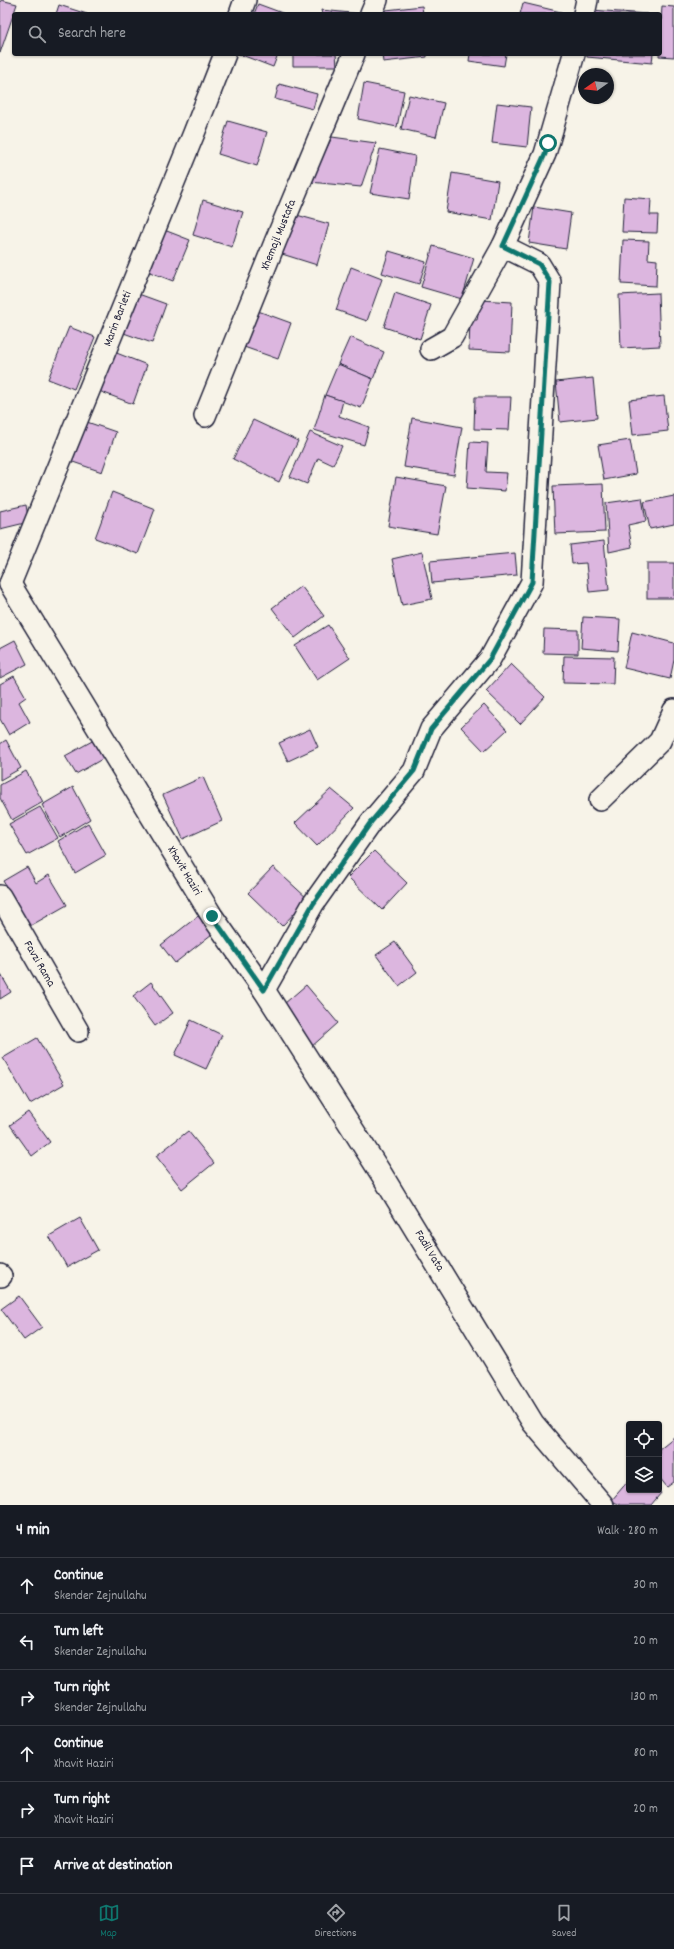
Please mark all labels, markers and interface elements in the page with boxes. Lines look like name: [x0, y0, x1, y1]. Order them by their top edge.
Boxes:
search box: [12, 12, 662, 56]
icon: search: [26, 23, 48, 45]
text: Search here: [58, 23, 126, 45]
north arrow: [578, 68, 614, 104]
route start: [539, 134, 557, 152]
street label: Xhemajl Mustafa: [257, 197, 301, 273]
street label: Marin Barleti: [100, 289, 136, 349]
street label: Xhavit Haziri: [163, 843, 205, 899]
route end: [203, 907, 221, 925]
street label: Favzi Rama: [19, 938, 59, 991]
street label: Fadil Vata: [410, 1227, 448, 1275]
map controls: [626, 1421, 662, 1493]
button: locate: [626, 1421, 662, 1457]
button: layers: [626, 1457, 662, 1493]
text: 4 min: [16, 1519, 50, 1543]
text: Walk · 280 m: [597, 1522, 658, 1541]
text: Continue: [54, 1565, 103, 1587]
icon: ahead: [16, 1575, 38, 1597]
text: 30 m: [633, 1576, 658, 1595]
text: Skender Zejnullahu: [54, 1587, 147, 1606]
text: Turn left: [54, 1621, 103, 1643]
icon: left: [16, 1631, 38, 1653]
text: 20 m: [633, 1632, 658, 1651]
text: Skender Zejnullahu: [54, 1643, 147, 1662]
text: Turn right: [54, 1677, 110, 1699]
icon: right: [16, 1687, 38, 1709]
text: 130 m: [630, 1688, 658, 1707]
text: Skender Zejnullahu: [54, 1699, 147, 1718]
text: Continue: [54, 1733, 103, 1755]
icon: ahead: [16, 1743, 38, 1765]
text: 80 m: [634, 1744, 658, 1763]
text: Xhavit Haziri: [54, 1755, 114, 1774]
text: Turn right: [54, 1789, 110, 1811]
icon: right: [16, 1799, 38, 1821]
text: 20 m: [633, 1800, 658, 1819]
text: Xhavit Haziri: [54, 1811, 114, 1830]
icon: arrive: [16, 1855, 38, 1877]
text: Arrive at destination: [54, 1855, 172, 1877]
tab: Map: [98, 1902, 120, 1942]
tab: Directions: [315, 1902, 357, 1942]
tab: Saved: [552, 1902, 576, 1942]

